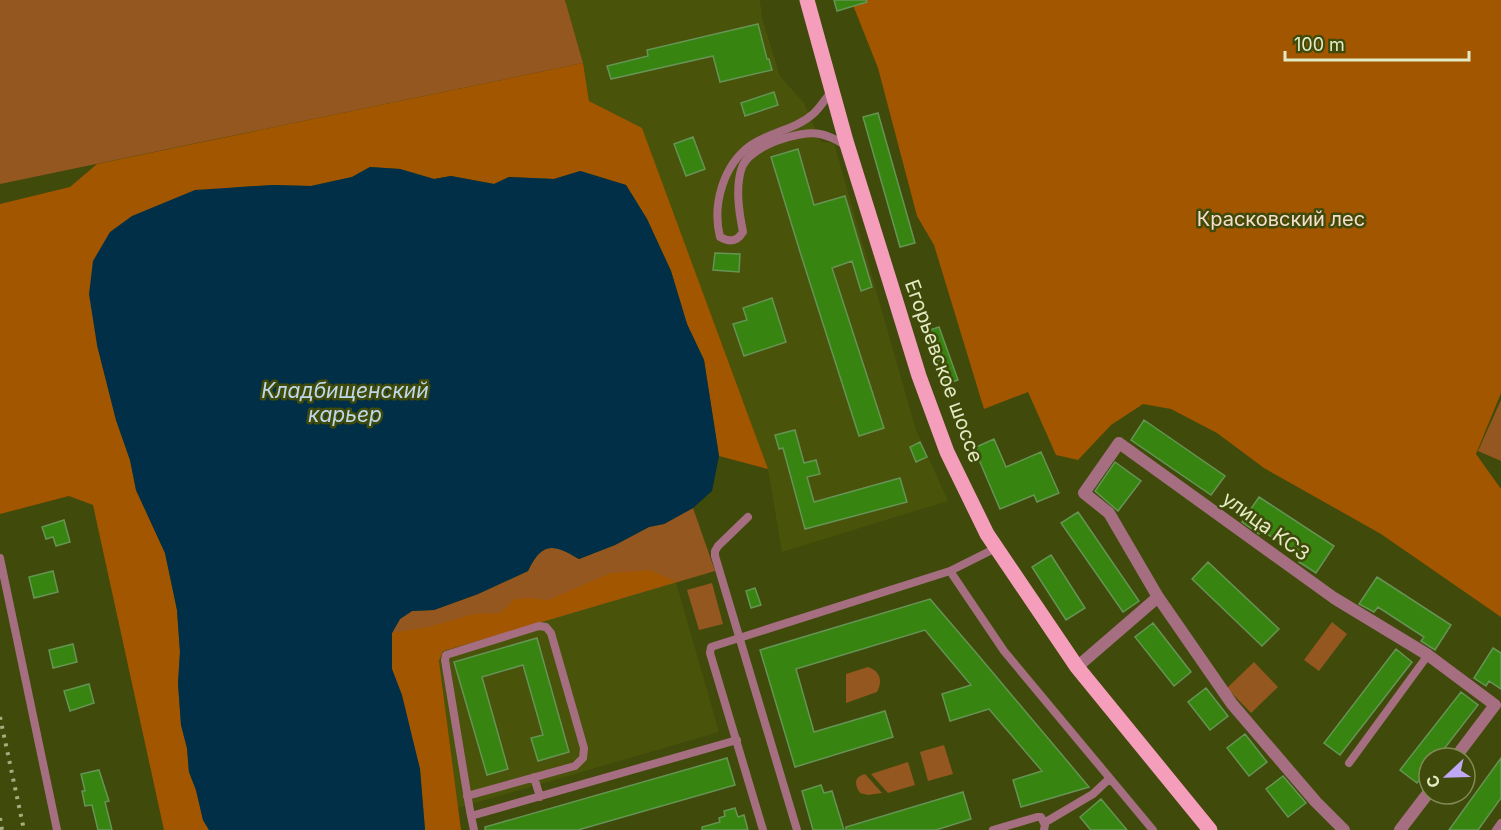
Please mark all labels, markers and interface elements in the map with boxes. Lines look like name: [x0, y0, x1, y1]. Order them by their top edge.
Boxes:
scale bar: [1285, 24, 1470, 62]
text: 100 m: [1294, 34, 1345, 55]
park label: Красковский лес: [1197, 207, 1365, 231]
street label: Егорьевское шоссе: [900, 276, 988, 466]
water label: Кладбищенский карьер: [261, 378, 429, 427]
street label: улица КСЗ: [1218, 486, 1314, 566]
north arrow: [1417, 746, 1477, 806]
text: С: [1422, 772, 1445, 791]

